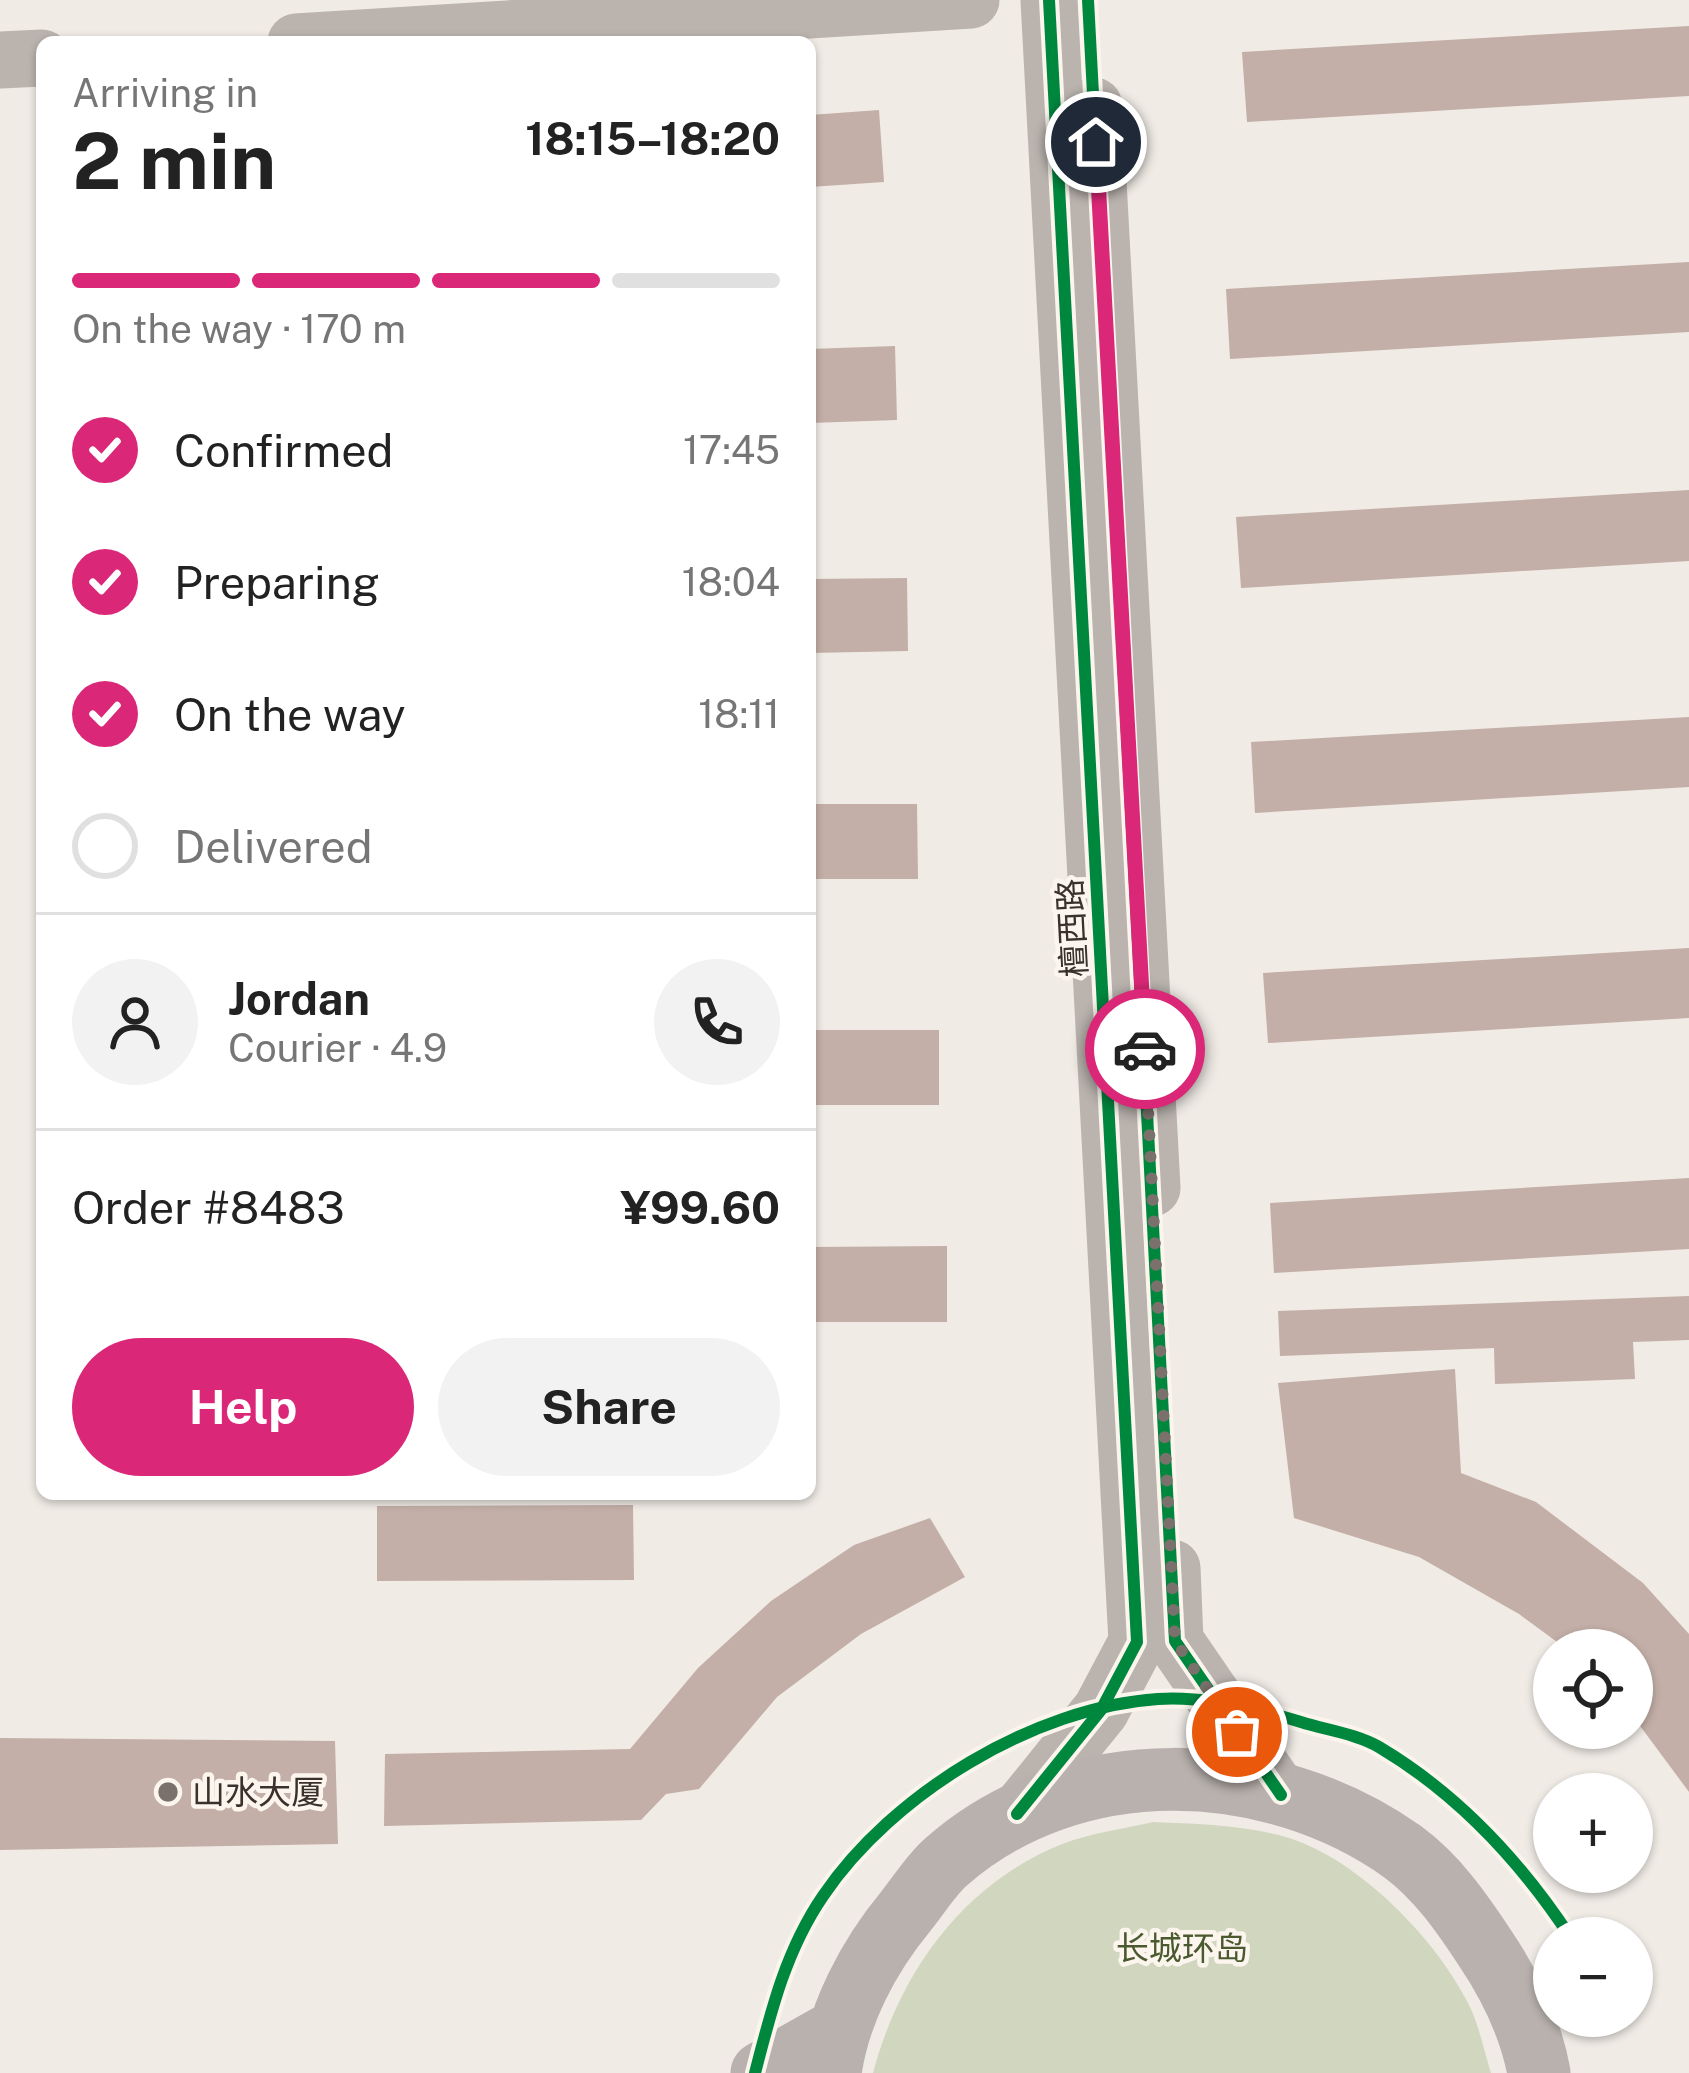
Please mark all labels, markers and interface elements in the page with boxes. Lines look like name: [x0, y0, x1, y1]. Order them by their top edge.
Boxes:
text: Arriving in: [72, 70, 258, 116]
pin: [1045, 91, 1147, 193]
icon: home: [1063, 109, 1129, 175]
text: 18:15–18:20: [525, 112, 780, 165]
text: 2 min: [72, 115, 276, 207]
text: On the way · 170 m: [72, 306, 406, 352]
icon: check: [72, 417, 138, 483]
text: Confirmed: [174, 424, 393, 477]
text: 17:45: [683, 427, 780, 473]
icon: check: [72, 549, 138, 615]
text: Preparing: [174, 556, 380, 609]
text: 18:04: [682, 559, 780, 605]
icon: check: [72, 681, 138, 747]
text: On the way: [174, 688, 406, 741]
text: 18:11: [698, 691, 780, 737]
text: Delivered: [174, 820, 373, 873]
street label: 檀西路: [1050, 878, 1094, 978]
button: person: [72, 959, 198, 1085]
button: phone: [654, 959, 780, 1085]
text: Jordan: [228, 972, 370, 1025]
courier: [1085, 989, 1205, 1109]
icon: car: [1112, 1016, 1178, 1082]
text: Courier · 4.9: [228, 1025, 447, 1071]
text: Order #8483: [72, 1181, 345, 1234]
text: ¥99.60: [620, 1181, 780, 1234]
button: Help: [72, 1338, 414, 1476]
button: Share: [438, 1338, 780, 1476]
map controls: [1533, 1629, 1653, 2037]
button: locate: [1533, 1629, 1653, 1749]
pin: [1186, 1681, 1288, 1783]
icon: bag: [1204, 1699, 1270, 1765]
place label: 山水大厦: [192, 1773, 324, 1811]
button: +: [1533, 1773, 1653, 1893]
marker: 山水大厦: [155, 1779, 181, 1805]
button: −: [1533, 1917, 1653, 2037]
park label: 长城环岛: [1116, 1929, 1248, 1967]

